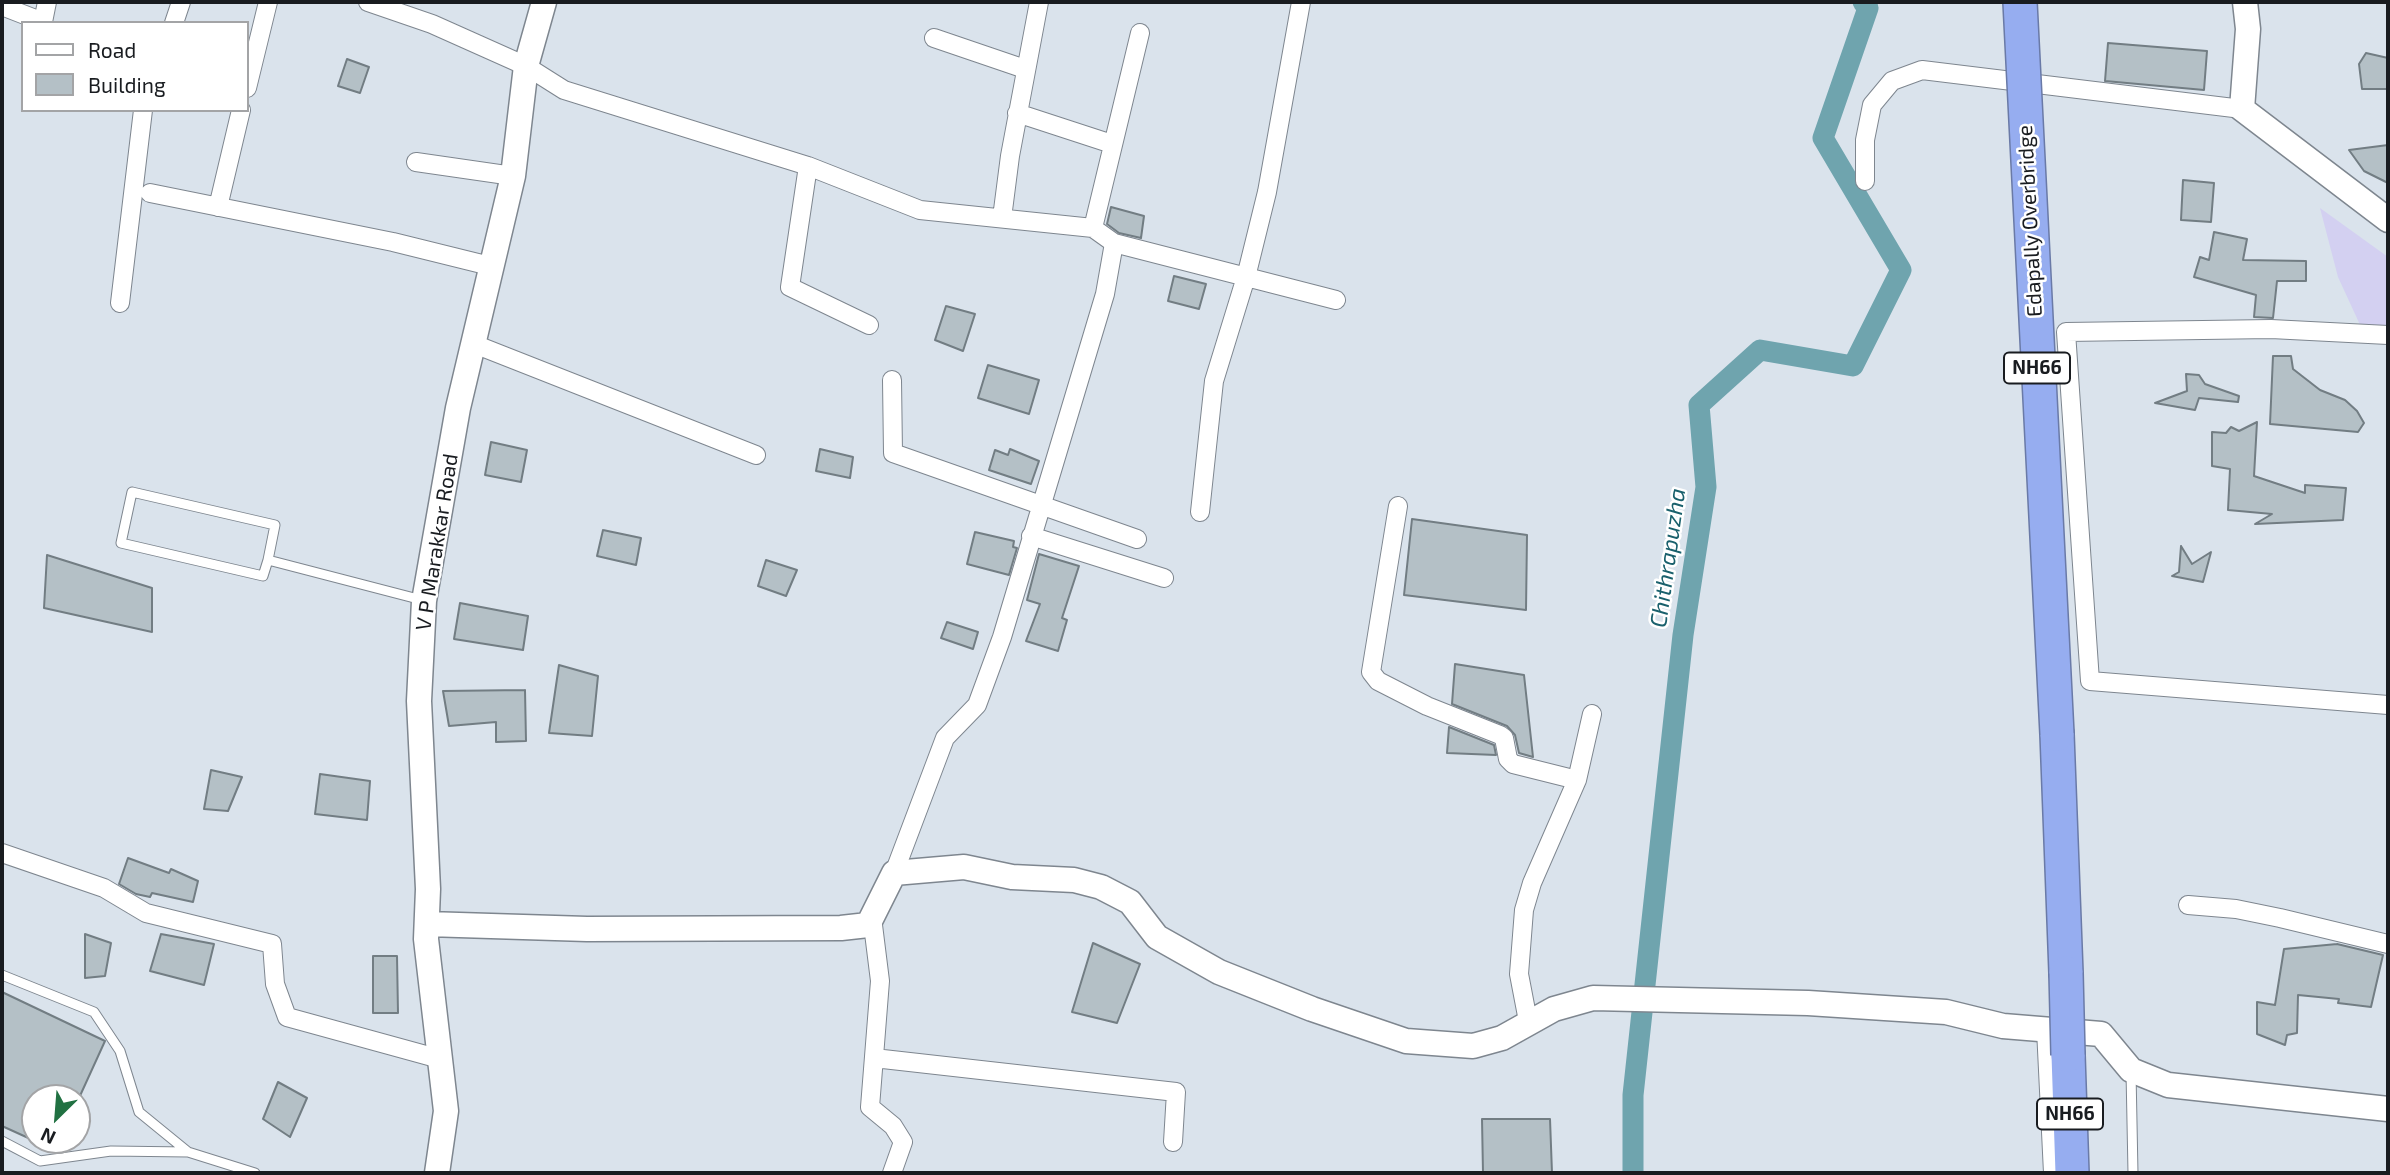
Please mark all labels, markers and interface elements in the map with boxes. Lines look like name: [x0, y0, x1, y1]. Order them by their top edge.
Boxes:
legend: [21, 21, 248, 112]
text: Road: [88, 37, 136, 62]
text: Building: [88, 72, 166, 97]
street label: Edapally Overbridge: [2012, 124, 2048, 318]
road number: NH66: [2004, 352, 2070, 384]
street label: V P Marakkar Road: [411, 452, 463, 632]
water label: Chithrapuzha: [1645, 487, 1691, 629]
north arrow: [21, 1084, 91, 1154]
road number: NH66: [2037, 1098, 2103, 1130]
text: N: [37, 1123, 59, 1150]

